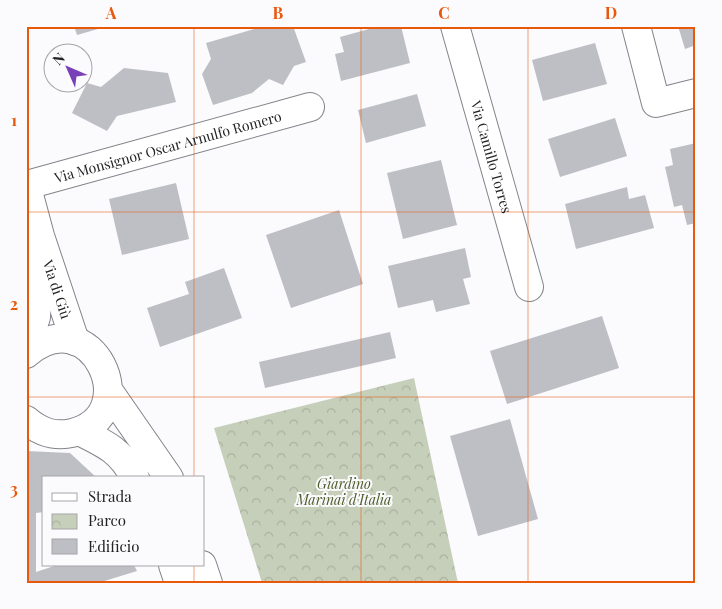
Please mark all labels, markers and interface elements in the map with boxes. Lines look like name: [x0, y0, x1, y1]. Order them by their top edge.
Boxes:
text: A: [105, 2, 117, 23]
text: B: [273, 2, 284, 23]
text: C: [438, 2, 450, 23]
text: D: [605, 2, 617, 23]
north arrow: [42, 42, 92, 92]
text: N: [48, 48, 69, 69]
street label: Via Camillo Torres: [467, 97, 517, 215]
street label: Via Monsignor Oscar Arnulfo Romero: [51, 106, 284, 187]
text: 1: [11, 109, 17, 130]
street label: Via di Giù: [39, 257, 76, 321]
text: 2: [10, 293, 18, 314]
park label: Giardino Marinai d'Italia: [296, 474, 391, 509]
legend: [42, 476, 205, 566]
text: 3: [10, 478, 18, 499]
text: Strada: [88, 486, 132, 506]
text: Parco: [88, 510, 126, 530]
text: Edificio: [88, 536, 139, 556]

